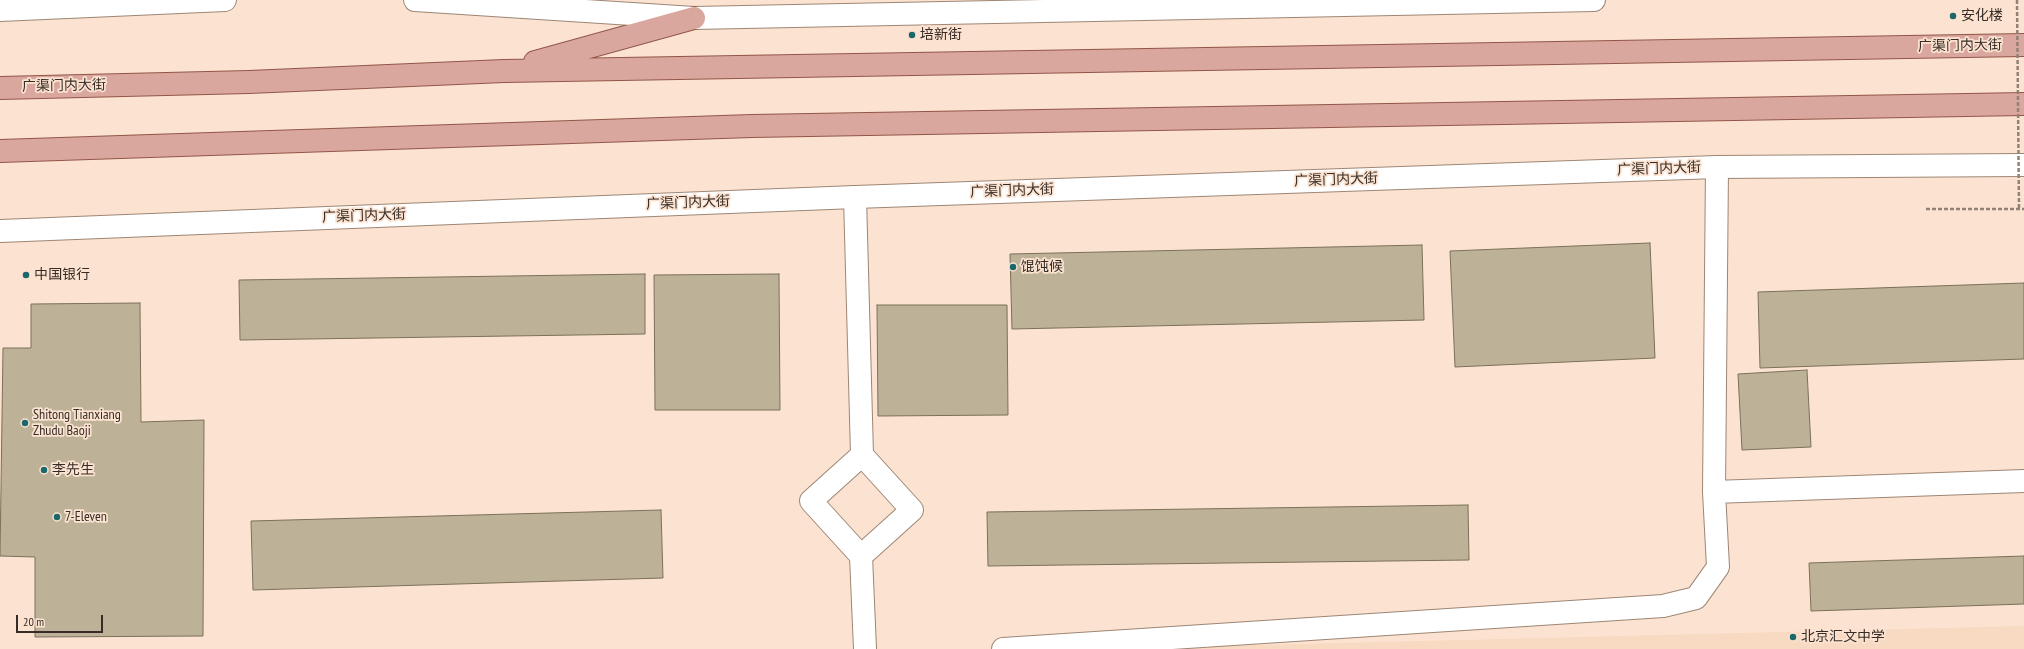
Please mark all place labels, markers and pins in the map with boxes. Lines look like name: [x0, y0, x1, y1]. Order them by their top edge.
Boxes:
place label: 安化楼: [1961, 8, 2003, 24]
marker: 安化楼: [1948, 11, 1958, 21]
place label: 培新街: [920, 27, 962, 43]
marker: 培新街: [907, 30, 917, 40]
place label: 馄饨候: [1021, 259, 1063, 275]
marker: 馄饨候: [1008, 262, 1018, 272]
place label: 中国银行: [34, 267, 90, 283]
marker: 中国银行: [21, 270, 31, 280]
place label: Shitong Tianxiang Zhudu Baoji: [33, 407, 121, 440]
marker: Shitong Tianxiang Zhudu Baoji: [20, 418, 30, 428]
place label: 李先生: [52, 462, 94, 478]
marker: 李先生: [39, 465, 49, 475]
place label: 7-Eleven: [65, 509, 107, 525]
marker: 7-Eleven: [52, 512, 62, 522]
place label: 北京汇文中学: [1801, 629, 1885, 645]
marker: 北京汇文中学: [1788, 632, 1798, 642]

